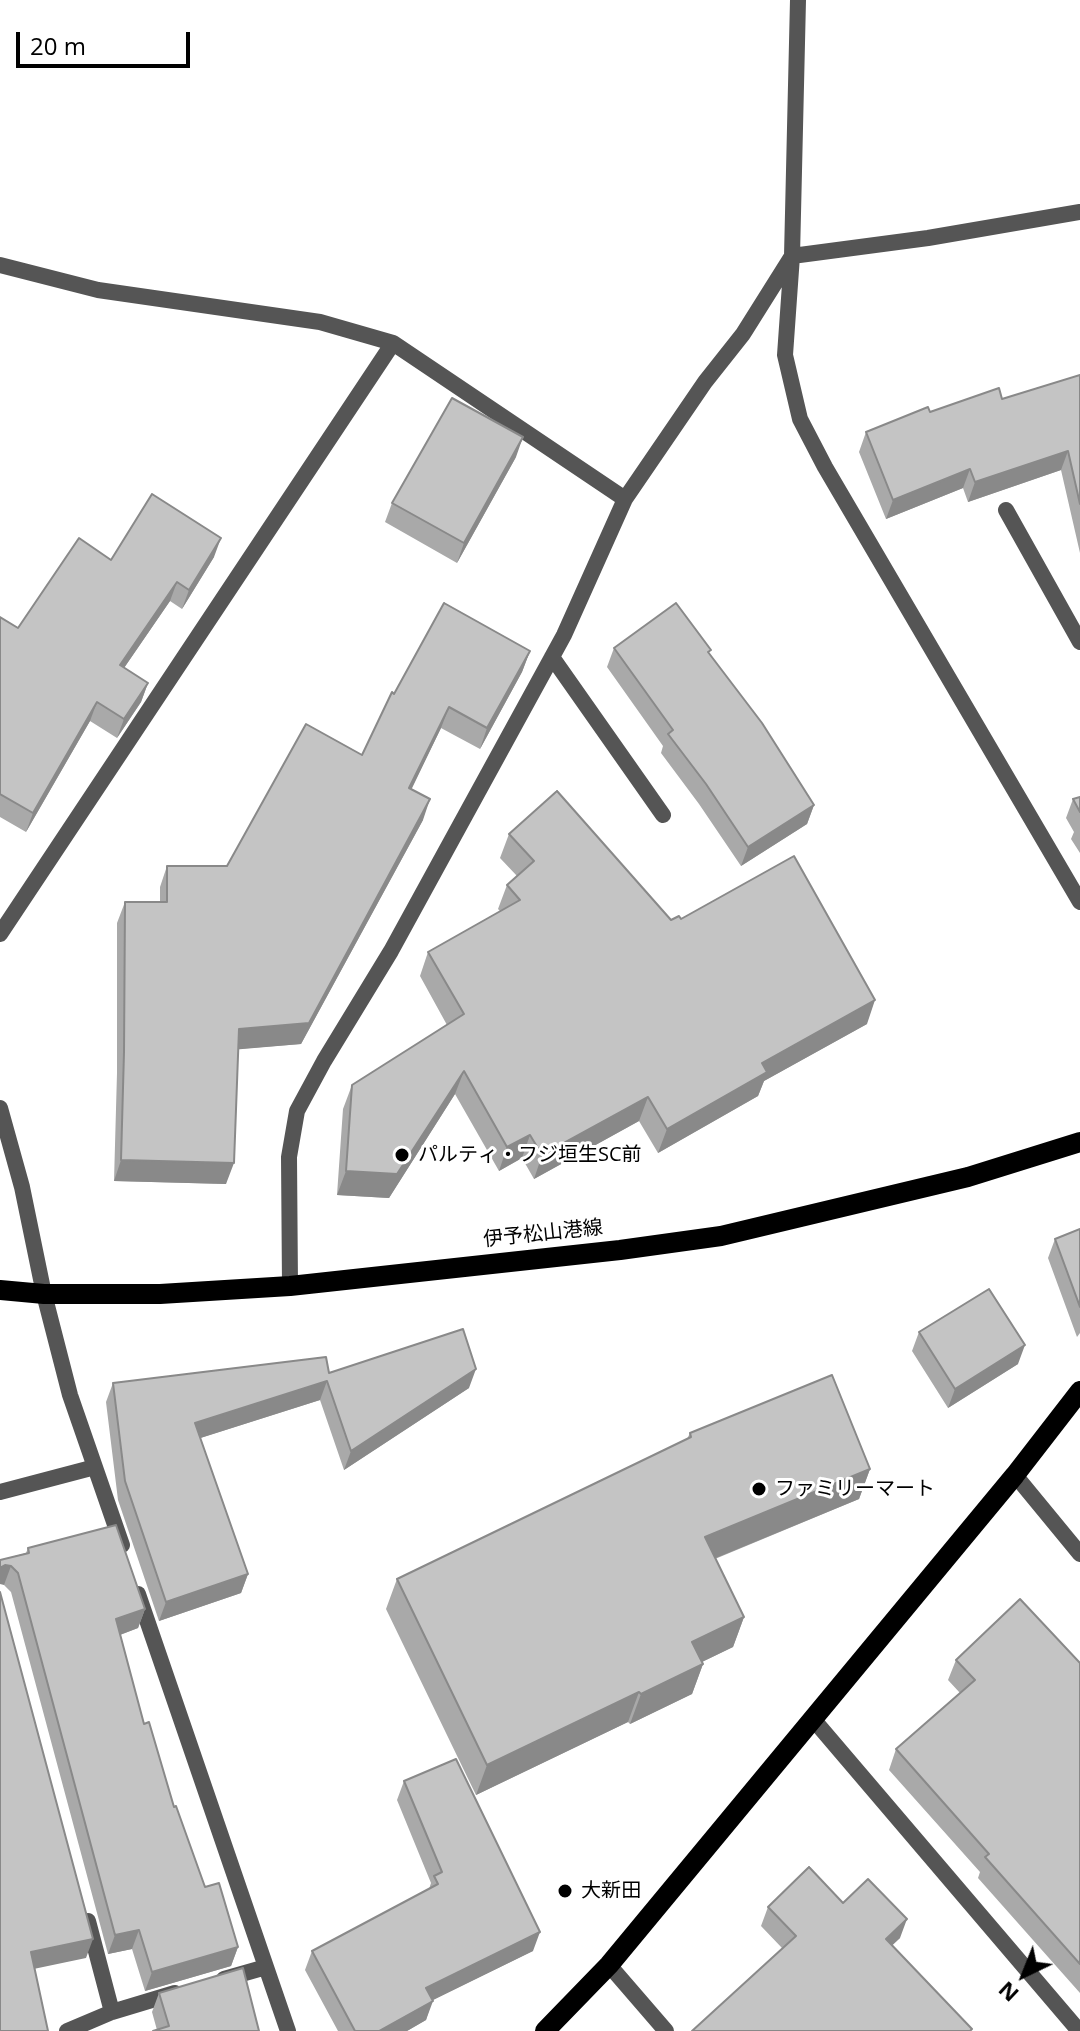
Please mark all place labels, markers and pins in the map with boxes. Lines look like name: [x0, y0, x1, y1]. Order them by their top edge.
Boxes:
place label: パルティ・フジ垣生SC前: [418, 1143, 642, 1167]
marker: パルティ・フジ垣生SC前: [393, 1146, 411, 1164]
place label: ファミリーマート: [775, 1477, 935, 1501]
marker: ファミリーマート: [750, 1480, 768, 1498]
place label: 大新田: [581, 1879, 641, 1903]
marker: 大新田: [556, 1882, 574, 1900]

